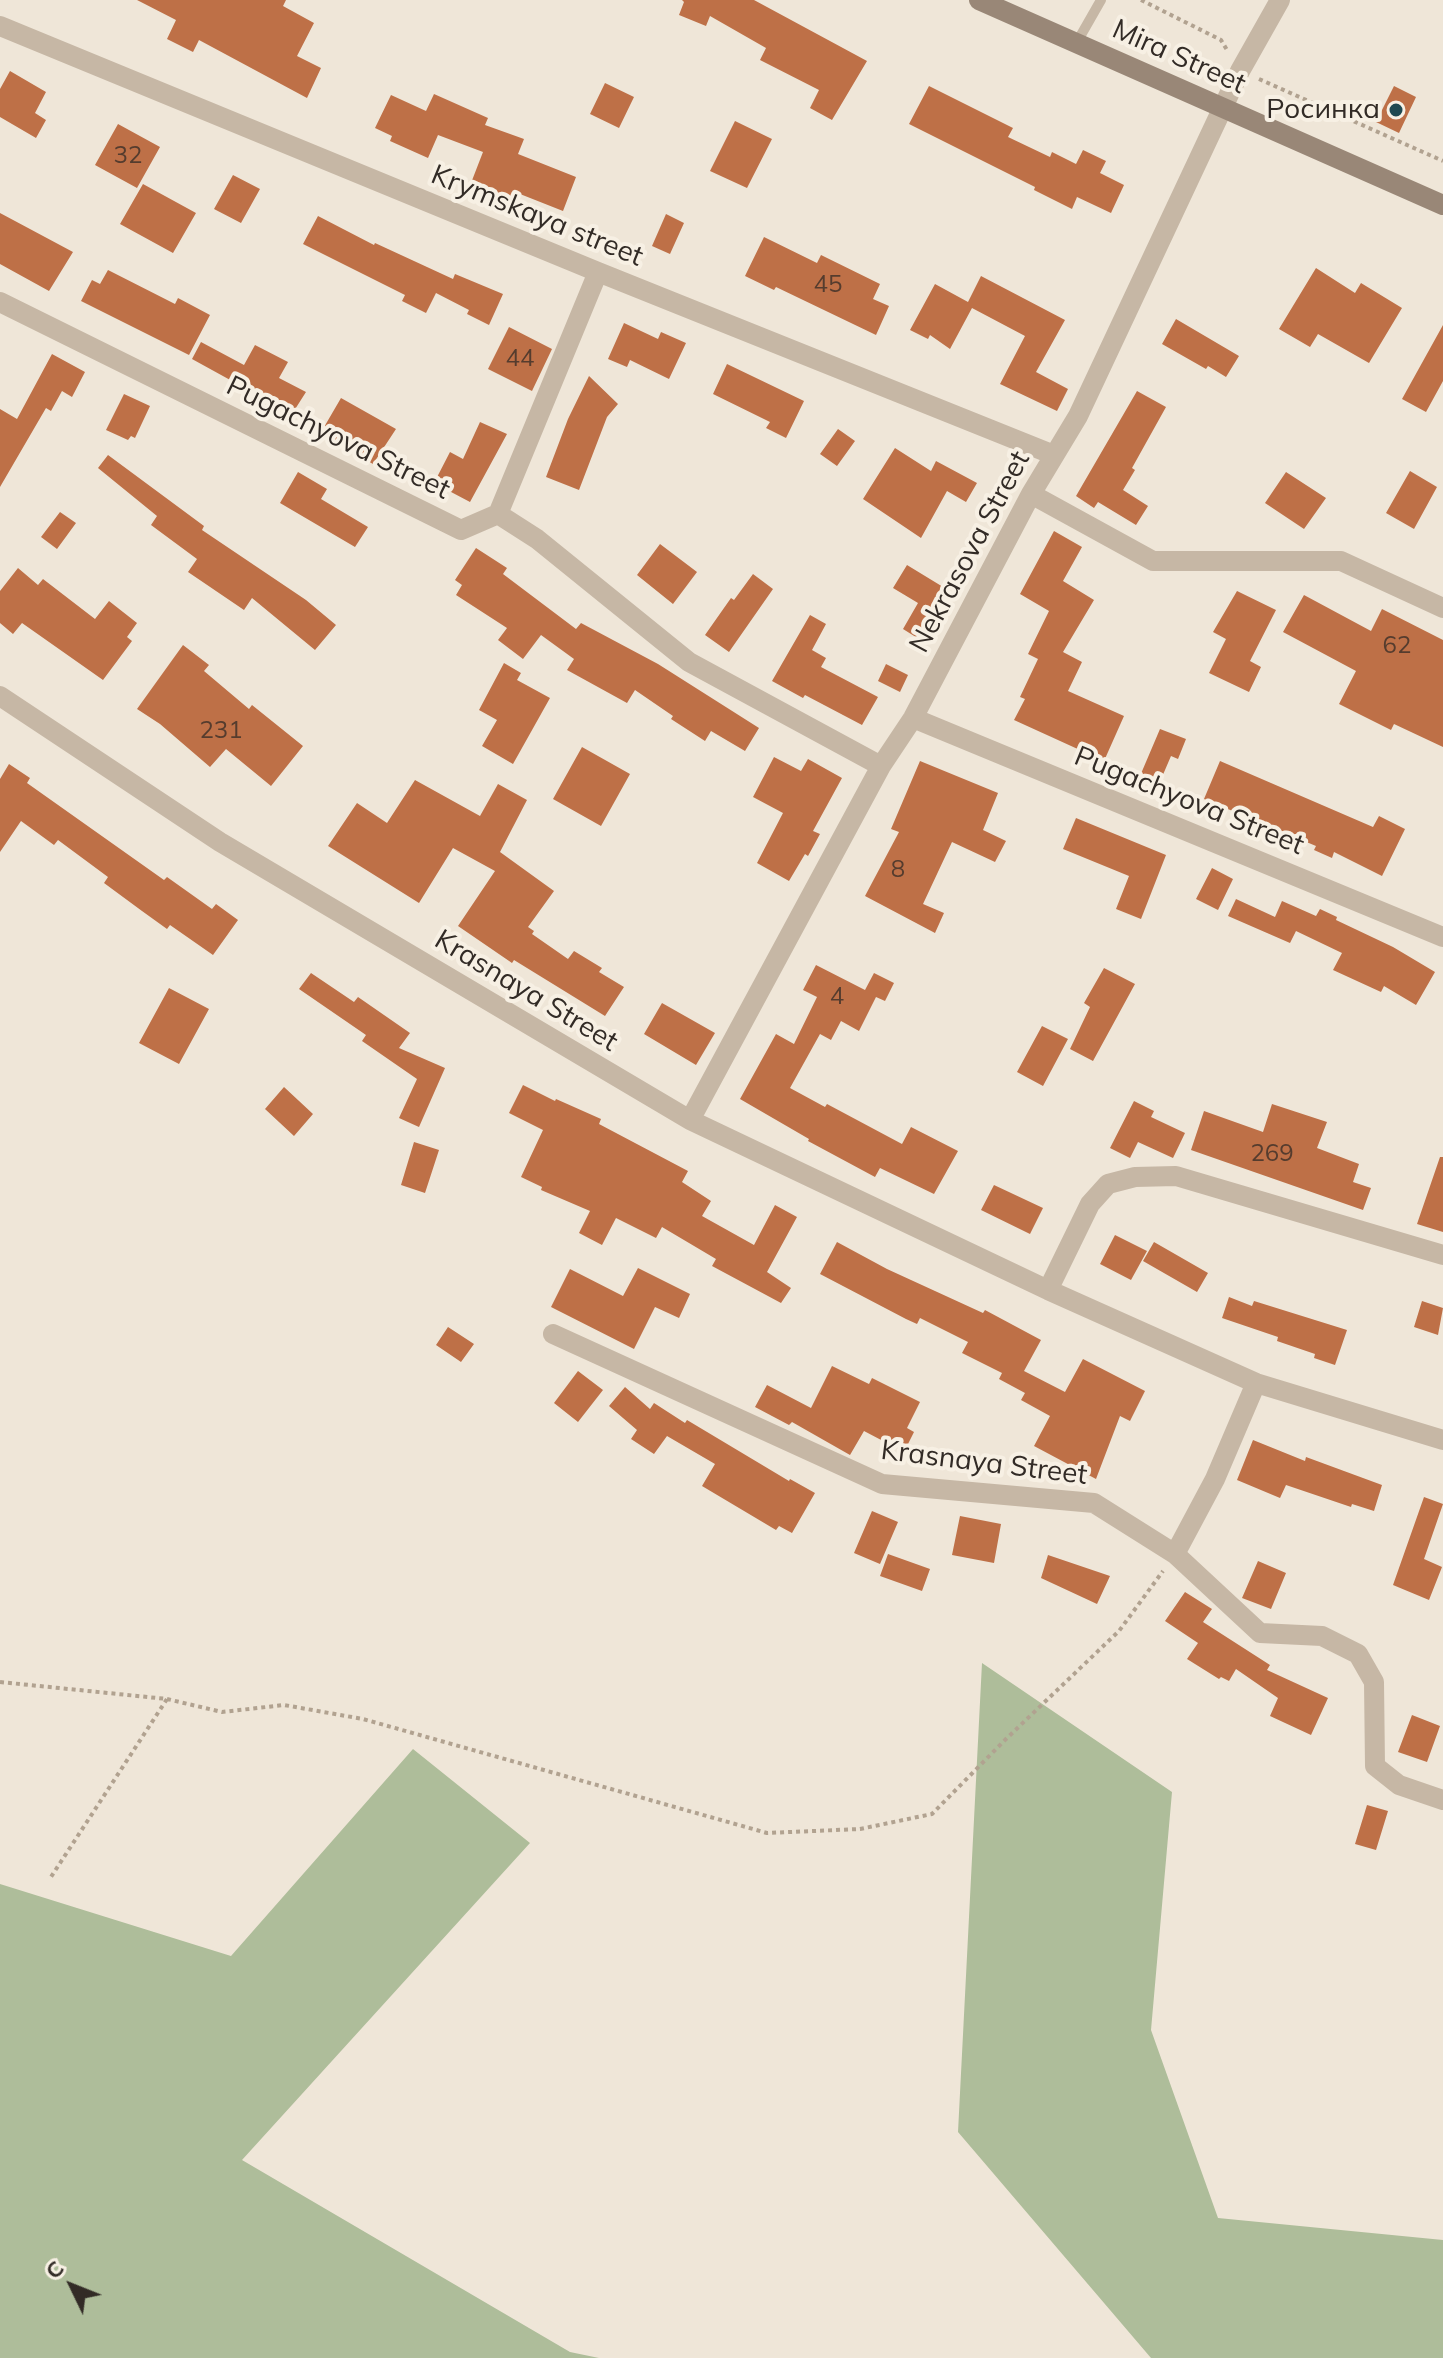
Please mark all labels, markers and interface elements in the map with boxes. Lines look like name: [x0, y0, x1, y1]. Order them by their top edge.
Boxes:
street label: Mira Street: [1107, 13, 1251, 101]
place label: Росинка: [1266, 93, 1380, 127]
marker: Росинка: [1387, 101, 1405, 119]
house number: 32: [114, 142, 142, 170]
street label: Krymskaya street: [426, 158, 648, 274]
house number: 45: [814, 271, 842, 299]
house number: 44: [506, 345, 534, 373]
street label: Pugachyova Street: [221, 369, 455, 507]
street label: Nekrasova Street: [903, 446, 1037, 658]
house number: 62: [1383, 632, 1411, 660]
house number: 231: [199, 717, 243, 745]
street label: Pugachyova Street: [1069, 740, 1309, 862]
house number: 8: [891, 856, 905, 884]
street label: Krasnaya Street: [428, 923, 624, 1059]
house number: 4: [830, 983, 844, 1011]
house number: 269: [1250, 1140, 1294, 1168]
street label: Krasnaya Street: [879, 1434, 1089, 1492]
north arrow: [32, 2246, 112, 2326]
text: С: [39, 2255, 70, 2285]

